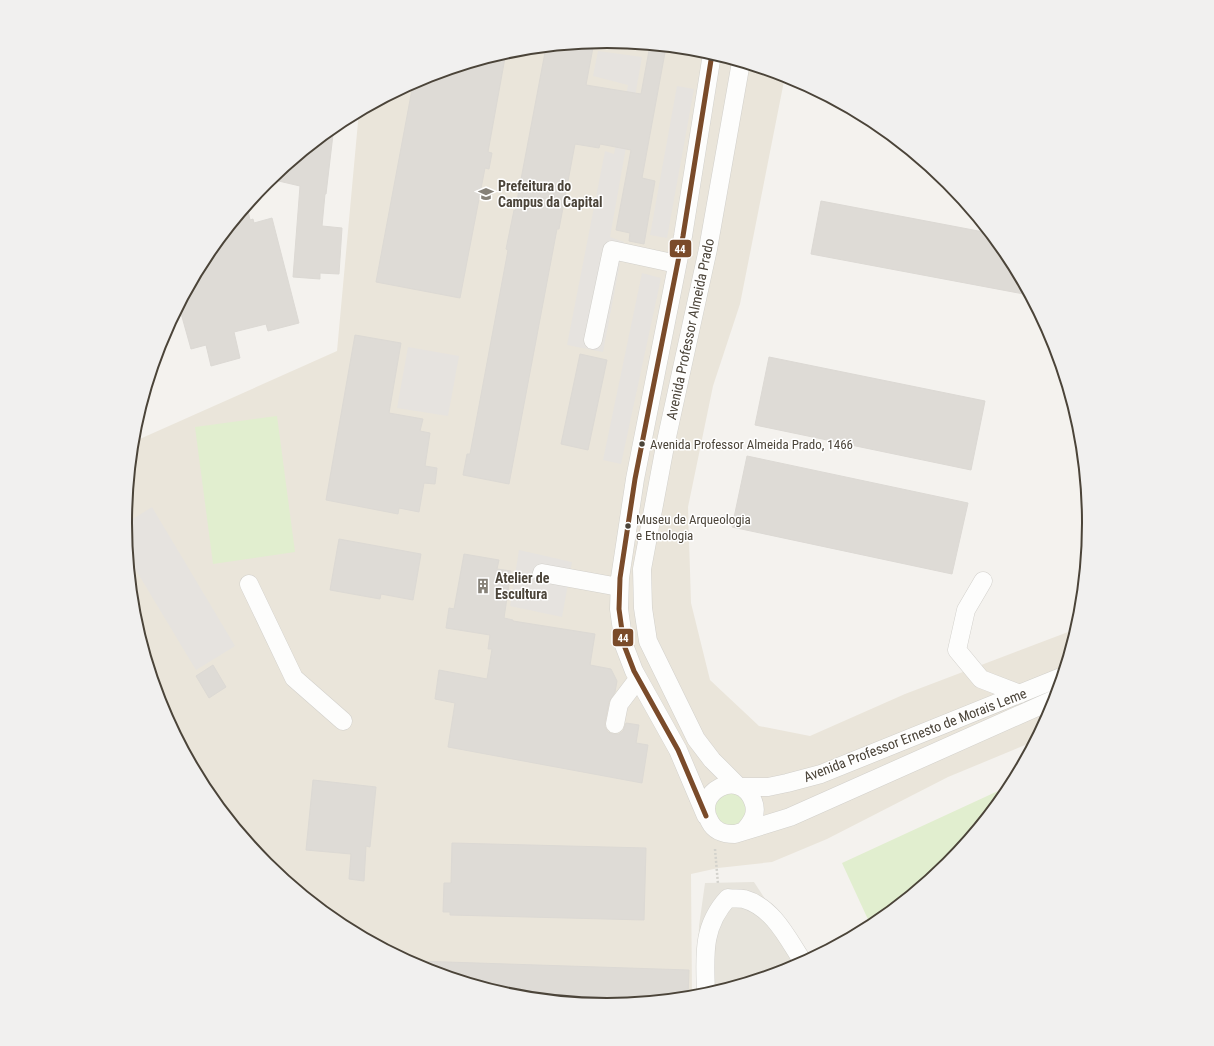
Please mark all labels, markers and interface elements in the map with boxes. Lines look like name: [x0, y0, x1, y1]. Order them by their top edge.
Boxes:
place label: Prefeitura do Campus da Capital: [498, 178, 603, 210]
school or university icon: Prefeitura do Campus da Capital: [477, 185, 495, 203]
street label: Avenida Professor Almeida Prado: [663, 237, 717, 421]
line badge: 44: [669, 239, 692, 258]
text: 44: [674, 243, 686, 256]
place label: Avenida Professor Almeida Prado, 1466: [650, 437, 853, 452]
marker: Avenida Professor Almeida Prado, 1466: [637, 439, 647, 449]
place label: Museu de Arqueologia e Etnologia: [636, 512, 751, 543]
marker: Museu de Arqueologia e Etnologia: [623, 521, 633, 531]
place label: Atelier de Escultura: [495, 570, 550, 602]
building icon: Atelier de Escultura: [474, 577, 492, 595]
line badge: 44: [612, 628, 634, 647]
text: 44: [617, 632, 629, 645]
street label: Avenida Professor Ernesto de Morais Leme: [801, 685, 1029, 785]

